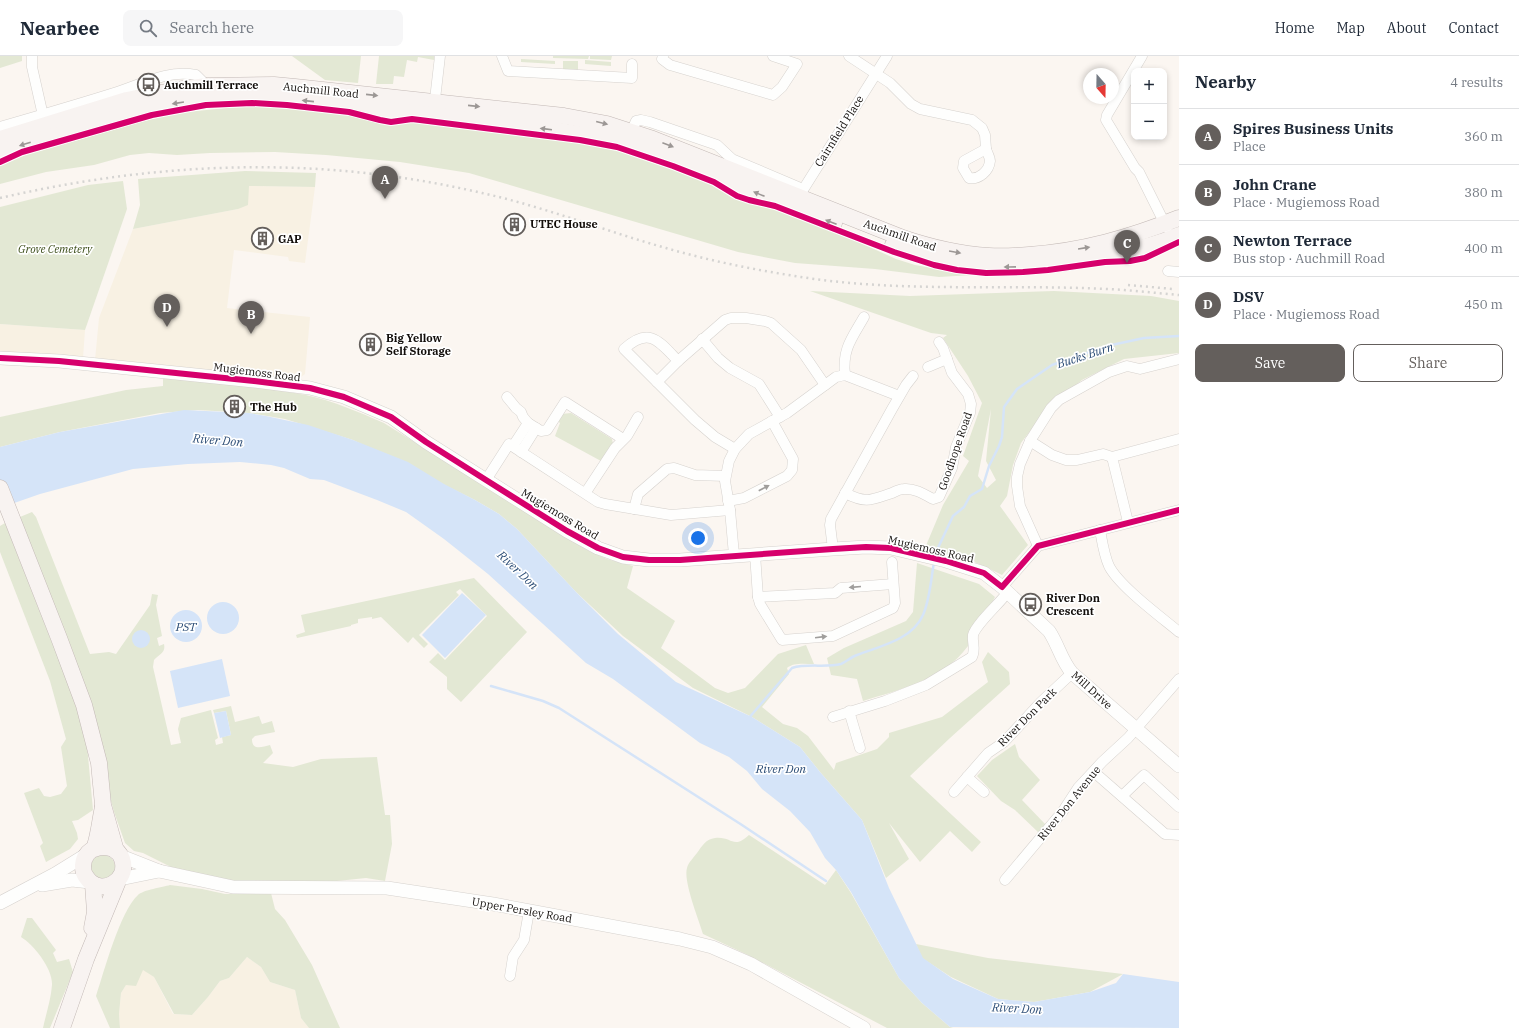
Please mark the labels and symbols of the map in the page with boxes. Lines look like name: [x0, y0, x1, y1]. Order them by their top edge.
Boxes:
north arrow: [1083, 68, 1119, 104]
bus stop icon: Auchmill Terrace: [136, 72, 162, 98]
place label: Auchmill Terrace: [164, 78, 258, 92]
street label: Auchmill Road: [282, 79, 360, 101]
one-way arrow: [366, 91, 378, 98]
street label: Cairnfield Place: [811, 93, 867, 169]
one-way arrow: [302, 97, 314, 104]
one-way arrow: [172, 100, 185, 106]
one-way arrow: [468, 102, 480, 109]
one-way arrow: [597, 120, 609, 126]
one-way arrow: [540, 126, 552, 133]
one-way arrow: [19, 142, 31, 148]
one-way arrow: [662, 142, 674, 148]
pin: A: [372, 166, 398, 199]
one-way arrow: [752, 190, 764, 196]
building icon: UTEC House: [501, 211, 527, 237]
street label: Auchmill Road: [862, 216, 939, 254]
place label: UTEC House: [530, 217, 598, 231]
one-way arrow: [824, 218, 836, 224]
building icon: GAP: [250, 226, 276, 252]
pin: C: [1114, 230, 1140, 263]
place label: GAP: [278, 232, 302, 246]
park label: Grove Cemetery: [18, 242, 93, 256]
one-way arrow: [1078, 245, 1090, 251]
one-way arrow: [949, 249, 961, 255]
one-way arrow: [1003, 264, 1016, 270]
pin: D: [154, 294, 180, 327]
pin: B: [238, 301, 264, 334]
building icon: Big Yellow Self Storage: [358, 331, 384, 357]
place label: Big Yellow Self Storage: [386, 331, 451, 358]
water label: Bucks Burn: [1054, 339, 1115, 372]
street label: Mugiemoss Road: [213, 360, 302, 384]
building icon: The Hub: [222, 394, 248, 420]
place label: The Hub: [250, 400, 297, 414]
street label: Goodhope Road: [935, 410, 975, 492]
water label: River Don: [191, 430, 244, 450]
one-way arrow: [758, 484, 770, 491]
street label: Mugiemoss Road: [519, 485, 602, 543]
your location: [688, 528, 708, 548]
street label: Mugiemoss Road: [887, 532, 976, 566]
water label: River Don: [494, 547, 542, 593]
one-way arrow: [849, 584, 861, 591]
bus stop icon: River Don Crescent: [1017, 591, 1043, 617]
place label: River Don Crescent: [1046, 591, 1100, 618]
water label: PST: [175, 619, 198, 634]
one-way arrow: [815, 634, 827, 640]
street label: Mill Drive: [1069, 668, 1115, 712]
street label: River Don Park: [995, 684, 1060, 749]
water label: River Don: [755, 761, 806, 776]
street label: River Don Avenue: [1035, 763, 1103, 843]
street label: Upper Persley Road: [471, 894, 574, 926]
water label: River Don: [990, 999, 1043, 1017]

